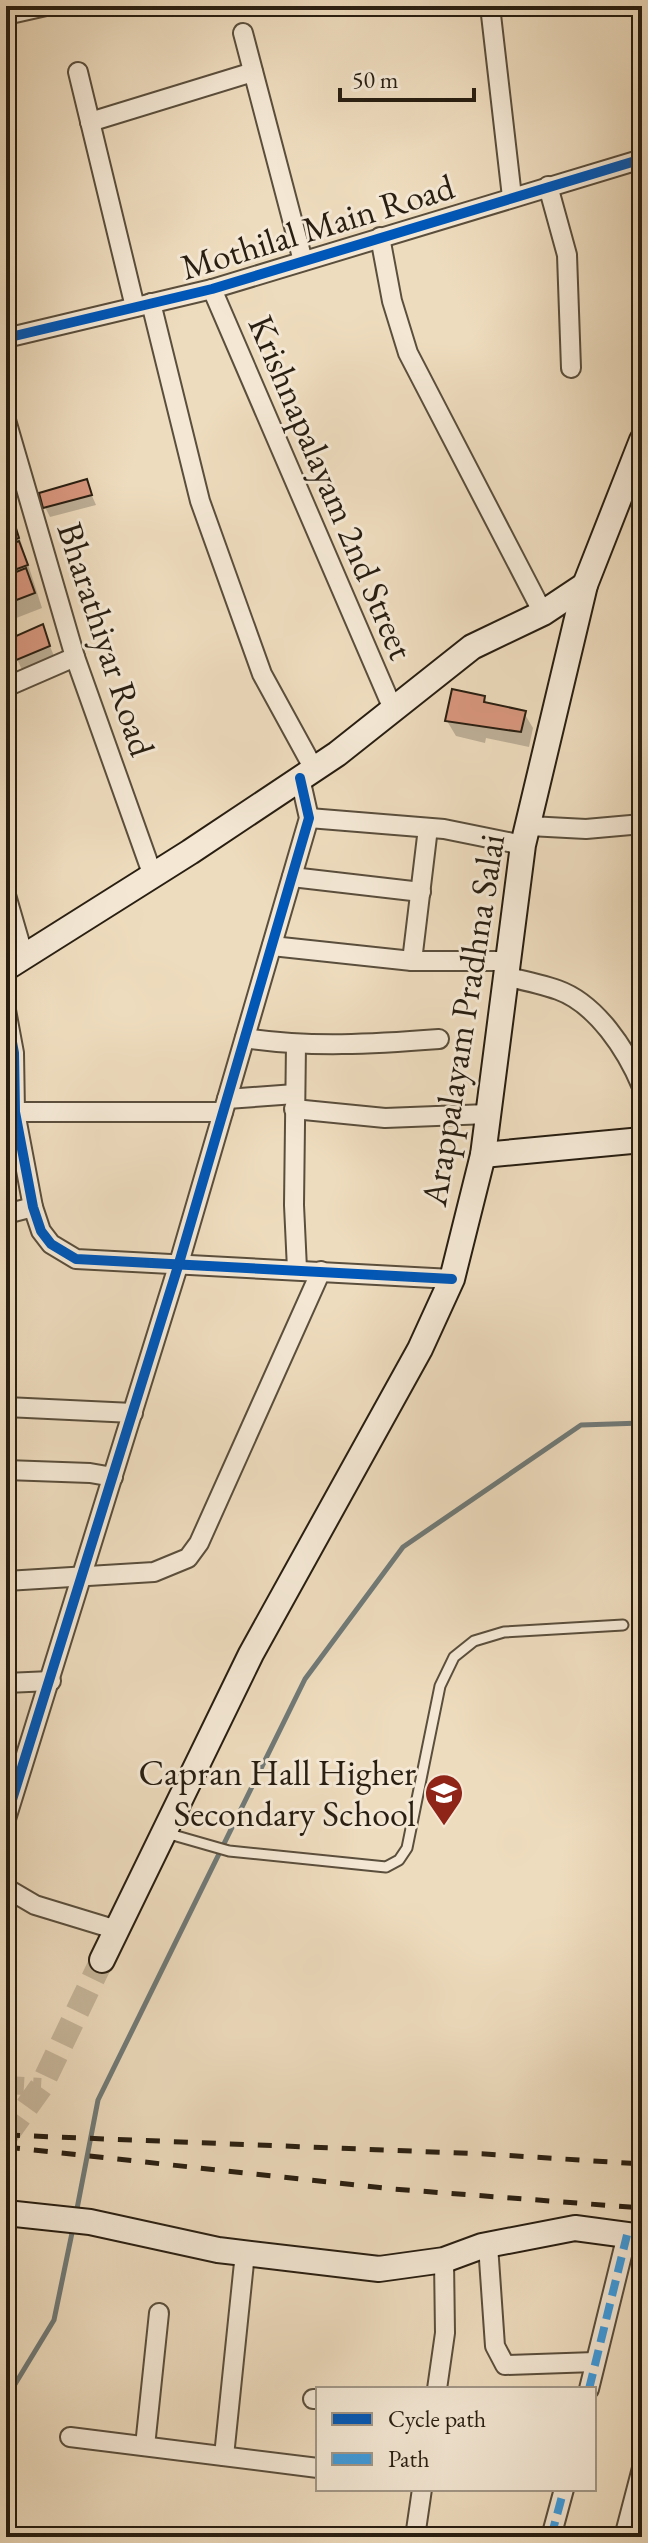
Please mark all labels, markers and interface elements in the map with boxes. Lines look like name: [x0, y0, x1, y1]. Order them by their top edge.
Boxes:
scale bar: [340, 52, 474, 102]
text: 50 m: [352, 64, 399, 95]
street label: Mothilal Main Road: [175, 162, 460, 290]
street label: Krishnapalayam 2nd Street: [238, 308, 426, 667]
street label: Bharathiyar Road: [47, 516, 167, 763]
street label: Arappalayam Pradhna Salai: [410, 830, 515, 1211]
place label: Capran Hall Higher Secondary School: [139, 1749, 416, 1837]
school or university icon: Capran Hall Higher Secondary School: [423, 1772, 465, 1827]
legend: [316, 2387, 596, 2491]
text: Cycle path: [388, 2403, 486, 2434]
text: Path: [388, 2443, 430, 2474]

